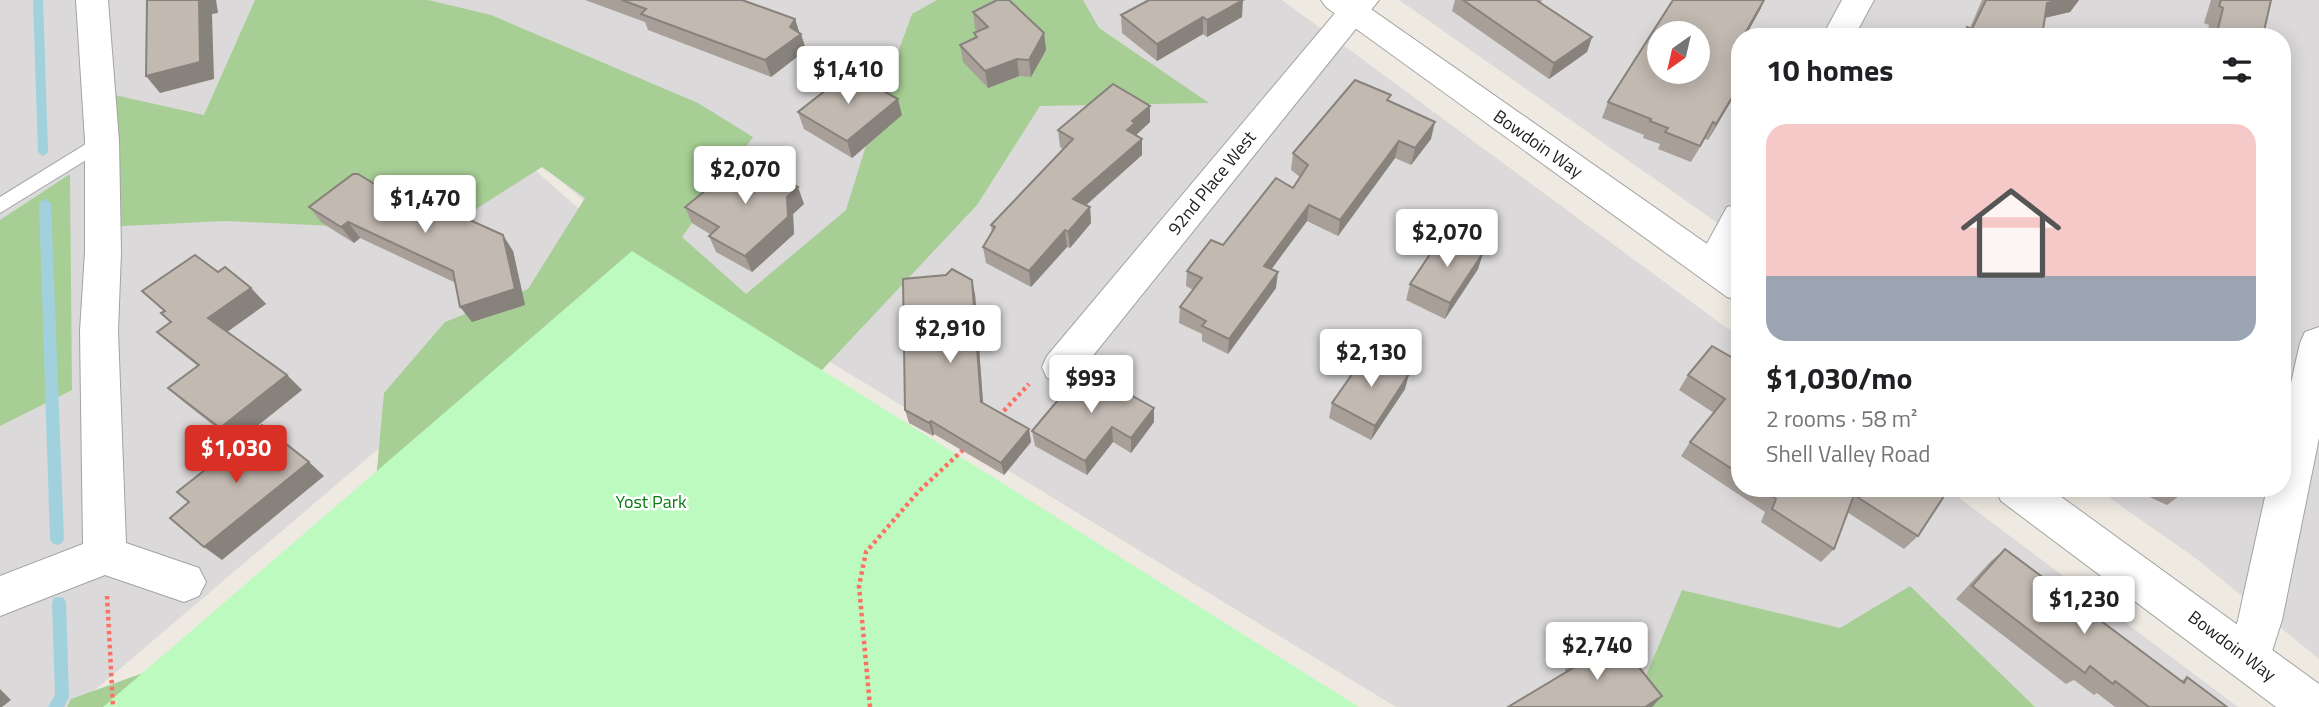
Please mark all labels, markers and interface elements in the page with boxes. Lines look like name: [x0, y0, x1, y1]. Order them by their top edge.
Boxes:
north arrow: [1647, 21, 1710, 84]
map controls: [1647, 21, 1710, 84]
pin: $1,410: [791, 46, 905, 106]
text: 10 homes: [1766, 47, 1893, 93]
text: $1,410: [813, 51, 883, 86]
icon: filters: [2218, 51, 2256, 89]
street label: Bowdoin Way: [1488, 103, 1589, 185]
street label: 92nd Place West: [1161, 124, 1263, 241]
pin: $2,070: [688, 146, 802, 206]
text: $2,070: [710, 151, 780, 186]
icon: home: [1948, 170, 2074, 296]
pin: $1,470: [368, 176, 482, 235]
text: $1,470: [390, 180, 460, 215]
pin: $2,070: [1390, 210, 1504, 269]
text: $2,070: [1412, 214, 1482, 249]
pin: $2,910: [893, 306, 1007, 365]
text: $2,910: [915, 310, 985, 345]
pin: $2,130: [1314, 330, 1428, 389]
text: $2,130: [1336, 334, 1406, 369]
text: $1,030/mo: [1766, 355, 1912, 401]
pin: $993: [1050, 356, 1132, 415]
text: $993: [1065, 360, 1117, 395]
text: 2 rooms · 58 m²: [1766, 401, 1917, 436]
pin: $1,030: [179, 426, 293, 485]
text: $1,030: [201, 430, 271, 465]
text: Shell Valley Road: [1766, 436, 1930, 471]
park label: Yost Park: [615, 488, 687, 515]
pin: $1,230: [2027, 576, 2141, 636]
text: $1,230: [2049, 581, 2119, 616]
street label: Bowdoin Way: [2183, 604, 2282, 688]
pin: $2,740: [1540, 622, 1654, 682]
text: $2,740: [1562, 627, 1632, 662]

